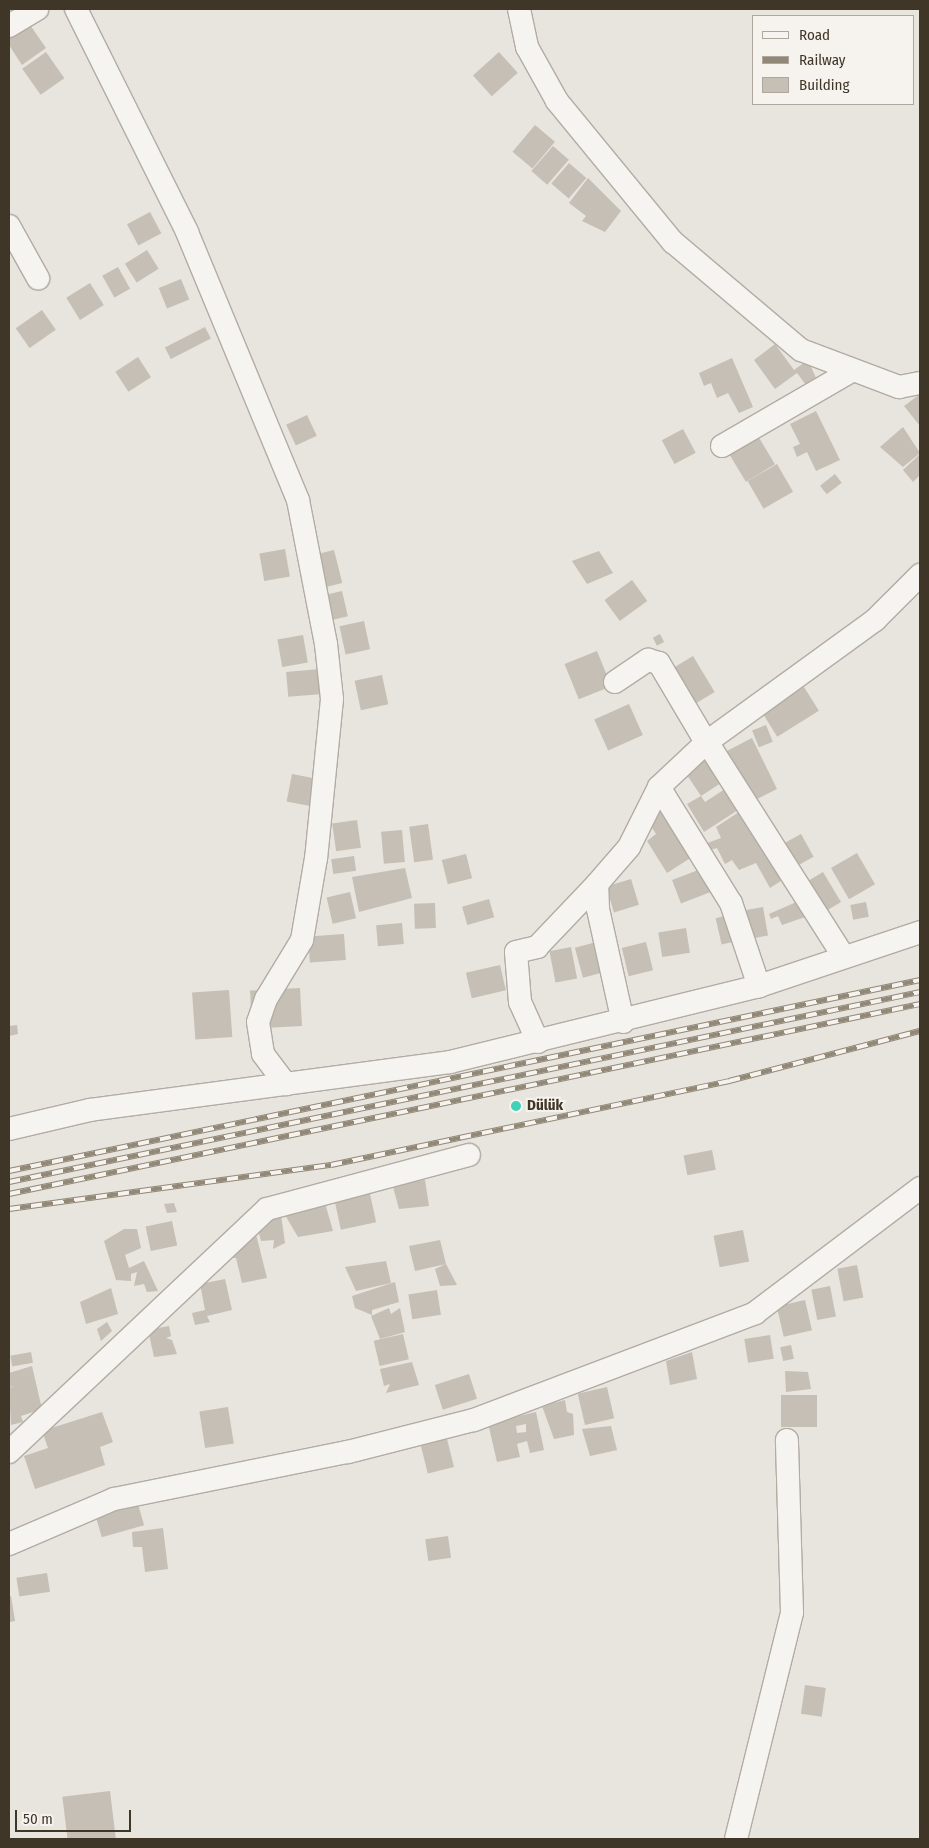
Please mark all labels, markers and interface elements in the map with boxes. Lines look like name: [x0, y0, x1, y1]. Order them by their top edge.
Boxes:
legend: [752, 15, 914, 105]
text: Road: [799, 26, 830, 44]
text: Railway: [799, 51, 846, 69]
text: Building: [799, 76, 850, 94]
place label: Dülük: [527, 1097, 563, 1115]
marker: Dülük: [509, 1099, 523, 1113]
scale bar: [18, 1800, 134, 1832]
text: 50 m: [23, 1810, 53, 1828]

